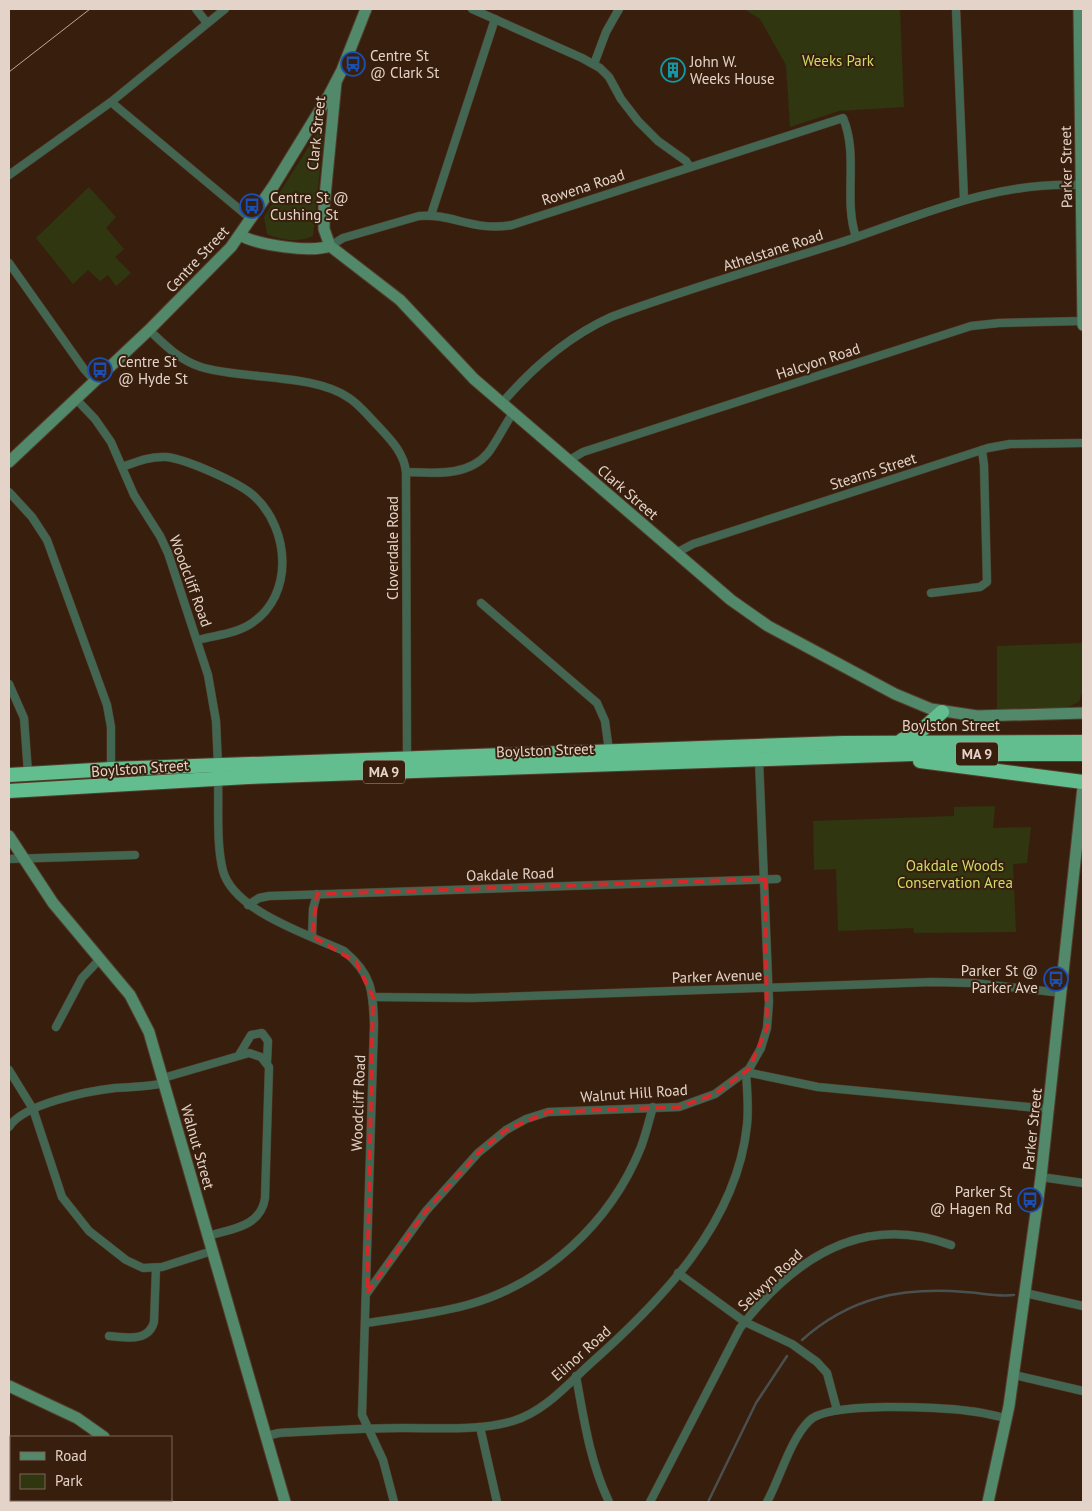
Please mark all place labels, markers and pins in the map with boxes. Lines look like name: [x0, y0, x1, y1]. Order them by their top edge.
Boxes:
place label: Centre St @ Clark St: [370, 46, 439, 82]
bus stop icon: Centre St @ Clark St: [340, 51, 366, 77]
place label: John W. Weeks House: [689, 52, 775, 88]
building icon: John W. Weeks House: [660, 57, 686, 83]
place label: Centre St @ Cushing St: [270, 188, 349, 224]
bus stop icon: Centre St @ Cushing St: [239, 193, 265, 219]
place label: Centre St @ Hyde St: [118, 352, 188, 388]
bus stop icon: Centre St @ Hyde St: [87, 357, 113, 383]
place label: Parker St @ Parker Ave: [961, 961, 1038, 997]
bus stop icon: Parker St @ Parker Ave: [1043, 966, 1069, 992]
place label: Parker St @ Hagen Rd: [930, 1182, 1012, 1218]
bus stop icon: Parker St @ Hagen Rd: [1017, 1187, 1043, 1213]

